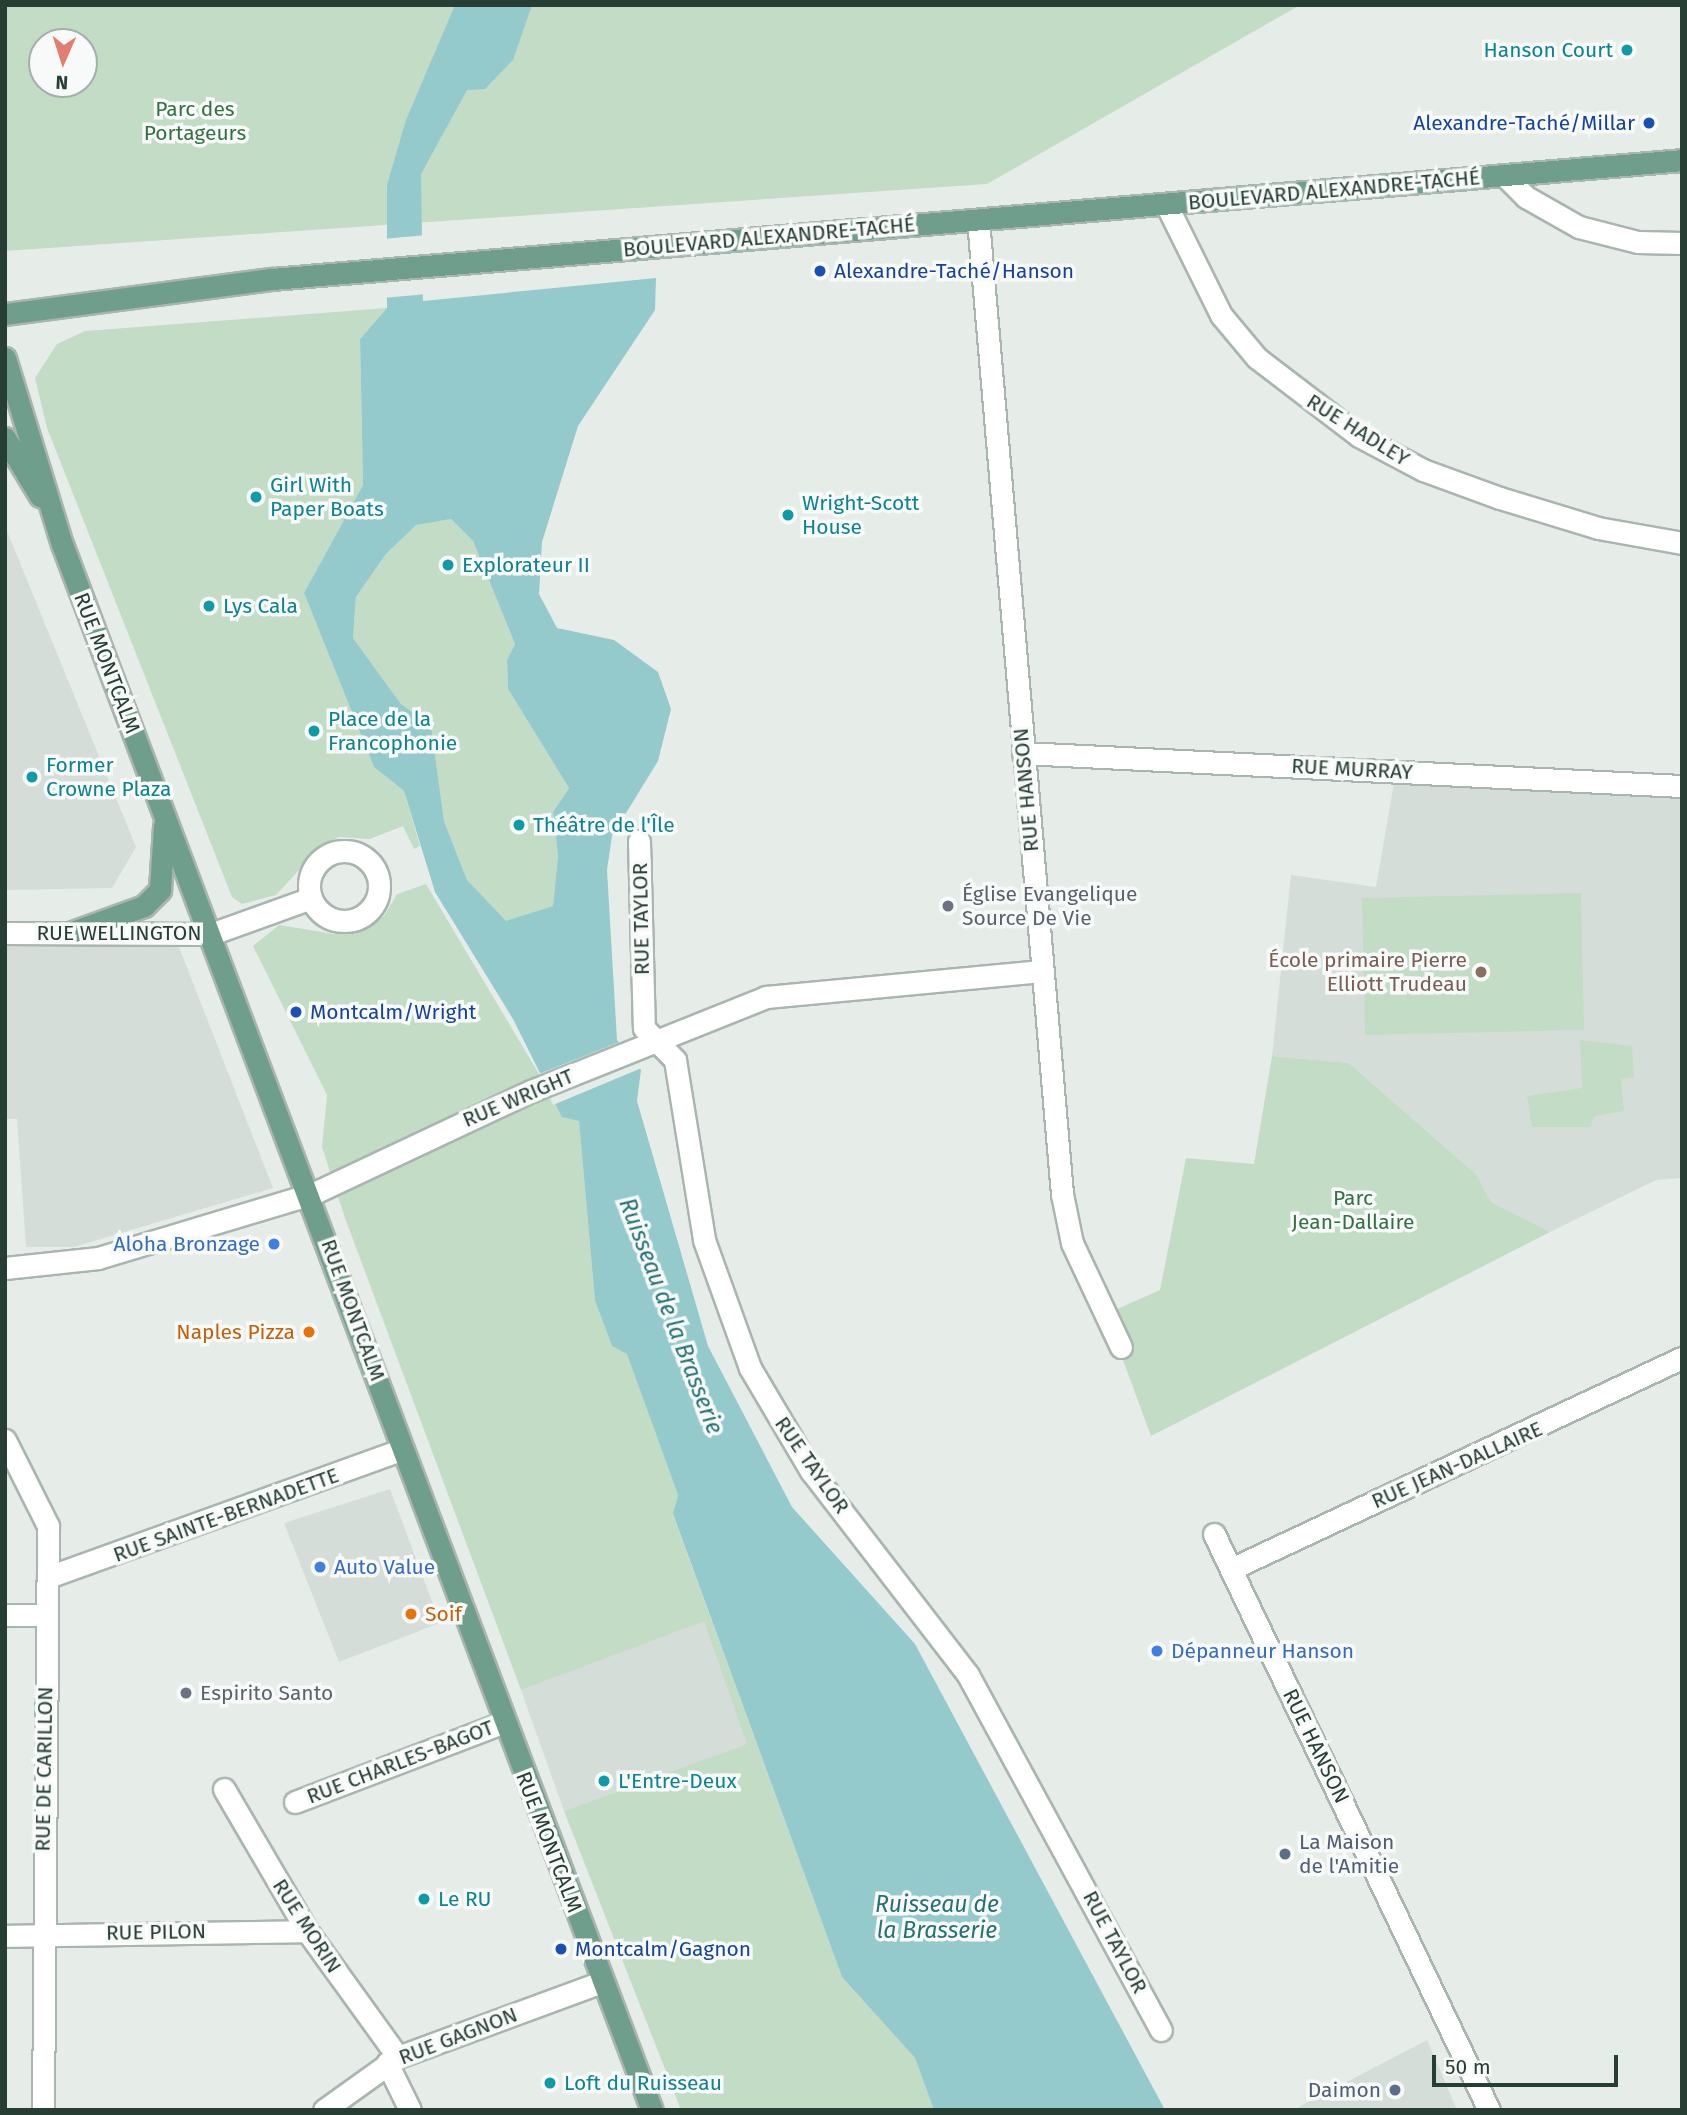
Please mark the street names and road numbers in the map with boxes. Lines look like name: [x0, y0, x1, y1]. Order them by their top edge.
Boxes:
street label: BOULEVARD ALEXANDRE-TACHÉ: [1187, 165, 1481, 215]
street label: BOULEVARD ALEXANDRE-TACHÉ: [622, 212, 916, 262]
street label: RUE HADLEY: [1302, 389, 1414, 471]
street label: RUE MONTCALM: [69, 589, 145, 737]
street label: RUE HANSON: [1008, 727, 1044, 853]
street label: RUE MURRAY: [1291, 753, 1413, 785]
street label: RUE TAYLOR: [627, 863, 655, 975]
street label: RUE WELLINGTON: [36, 920, 202, 946]
street label: RUE WRIGHT: [459, 1063, 577, 1133]
street label: RUE MONTCALM: [316, 1236, 390, 1384]
street label: RUE TAYLOR: [769, 1412, 855, 1518]
street label: RUE JEAN-DALLAIRE: [1368, 1416, 1546, 1514]
street label: RUE SAINTE-BERNADETTE: [110, 1462, 342, 1568]
street label: RUE HANSON: [1277, 1685, 1355, 1807]
street label: RUE DE CARILLON: [30, 1686, 58, 1852]
street label: RUE CHARLES-BAGOT: [303, 1715, 497, 1809]
street label: RUE MONTCALM: [511, 1768, 587, 1916]
street label: RUE MORIN: [267, 1874, 347, 1978]
street label: RUE TAYLOR: [1077, 1886, 1153, 1998]
street label: RUE PILON: [106, 1919, 206, 1945]
street label: RUE GAGNON: [395, 2002, 521, 2070]

